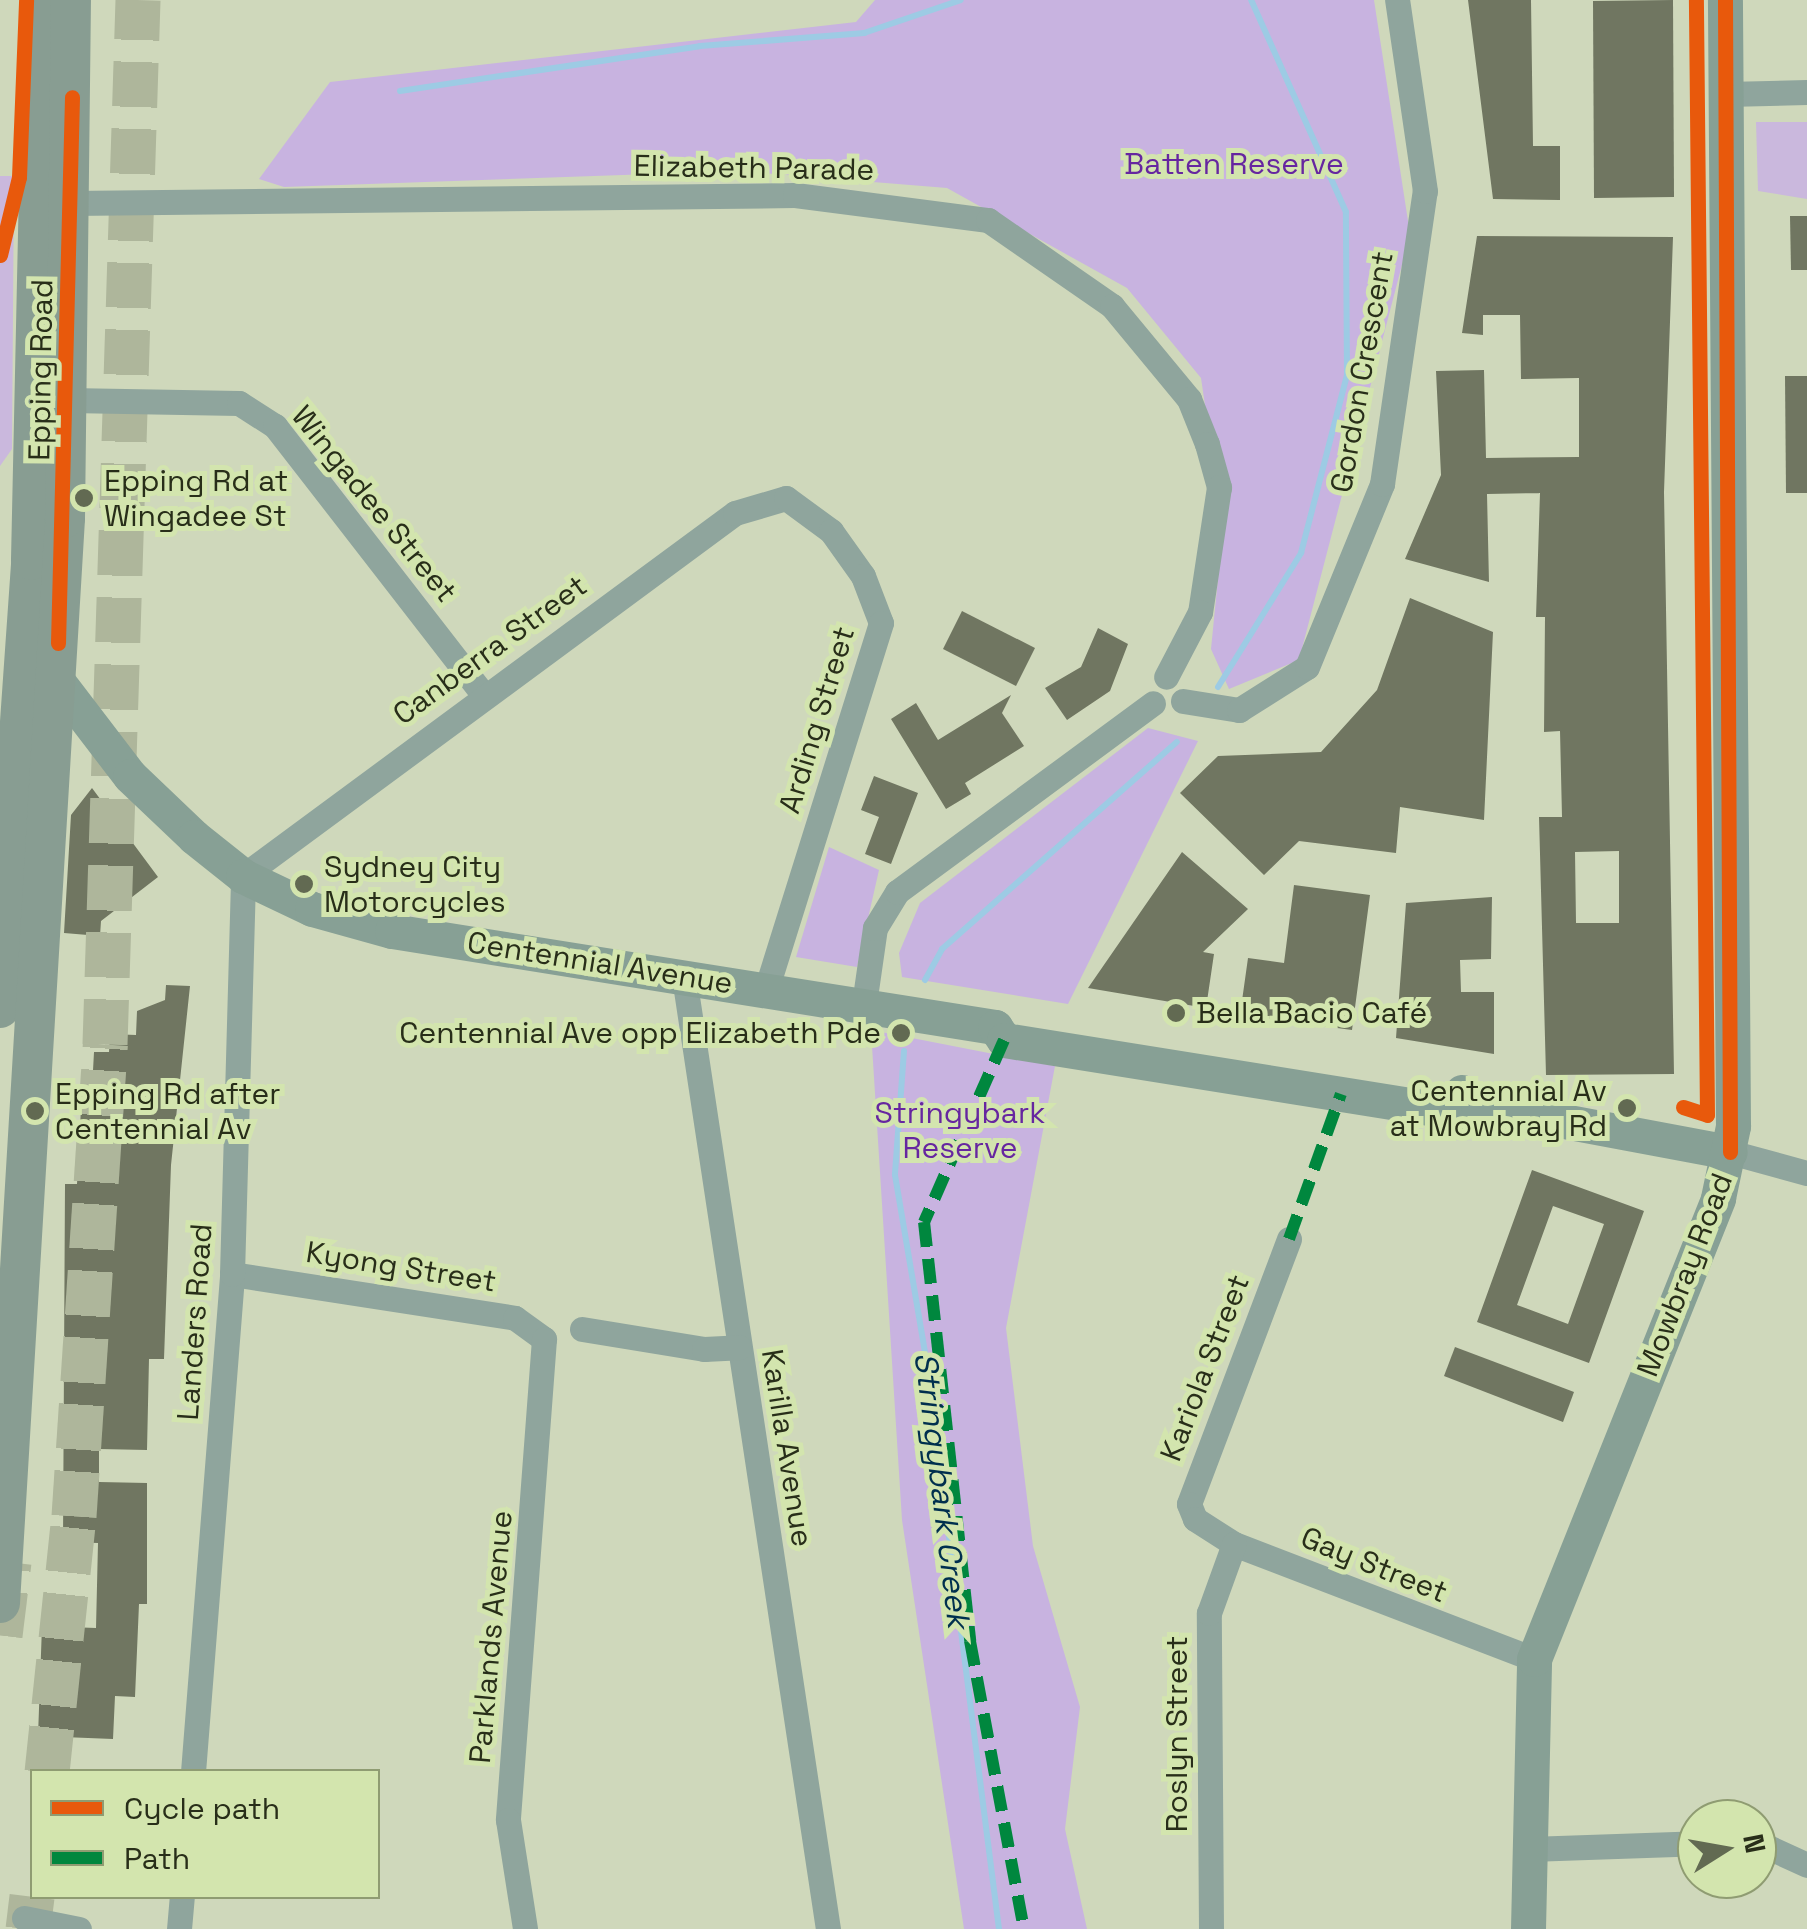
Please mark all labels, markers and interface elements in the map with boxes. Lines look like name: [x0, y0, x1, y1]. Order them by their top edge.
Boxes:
park label: Batten Reserve: [1124, 146, 1344, 182]
street label: Elizabeth Parade: [633, 148, 875, 188]
street label: Gordon Crescent: [1323, 249, 1401, 495]
street label: Epping Road: [21, 279, 61, 461]
street label: Wingadee Street: [284, 399, 464, 609]
place label: Epping Rd at Wingadee St: [104, 463, 288, 534]
marker: Epping Rd at Wingadee St: [73, 487, 95, 509]
street label: Canberra Street: [386, 568, 594, 732]
street label: Arding Street: [772, 622, 862, 818]
place label: Sydney City Motorcycles: [324, 849, 506, 920]
marker: Sydney City Motorcycles: [293, 873, 315, 895]
street label: Centennial Avenue: [465, 924, 735, 1002]
place label: Bella Bacio Café: [1196, 995, 1427, 1031]
marker: Bella Bacio Café: [1165, 1002, 1187, 1024]
place label: Centennial Ave opp Elizabeth Pde: [399, 1015, 881, 1051]
marker: Centennial Ave opp Elizabeth Pde: [890, 1022, 912, 1044]
place label: Centennial Av at Mowbray Rd: [1390, 1073, 1607, 1144]
place label: Epping Rd after Centennial Av: [55, 1076, 281, 1146]
park label: Stringybark Reserve: [875, 1095, 1045, 1166]
marker: Centennial Av at Mowbray Rd: [1616, 1097, 1638, 1119]
marker: Epping Rd after Centennial Av: [24, 1100, 46, 1122]
street label: Mowbray Road: [1630, 1168, 1740, 1382]
street label: Landers Road: [170, 1222, 220, 1422]
street label: Kyong Street: [303, 1234, 499, 1300]
street label: Kariola Street: [1153, 1270, 1257, 1466]
street label: Karilla Avenue: [754, 1347, 820, 1549]
water label: Stringybark Creek: [906, 1350, 978, 1630]
street label: Parklands Avenue: [462, 1509, 520, 1765]
street label: Gay Street: [1296, 1519, 1452, 1611]
street label: Roslyn Street: [1159, 1636, 1195, 1832]
legend: [30, 1769, 380, 1899]
text: Cycle path: [124, 1789, 280, 1828]
north arrow: [1677, 1799, 1777, 1899]
text: N: [1735, 1831, 1774, 1856]
text: Path: [124, 1839, 190, 1878]

